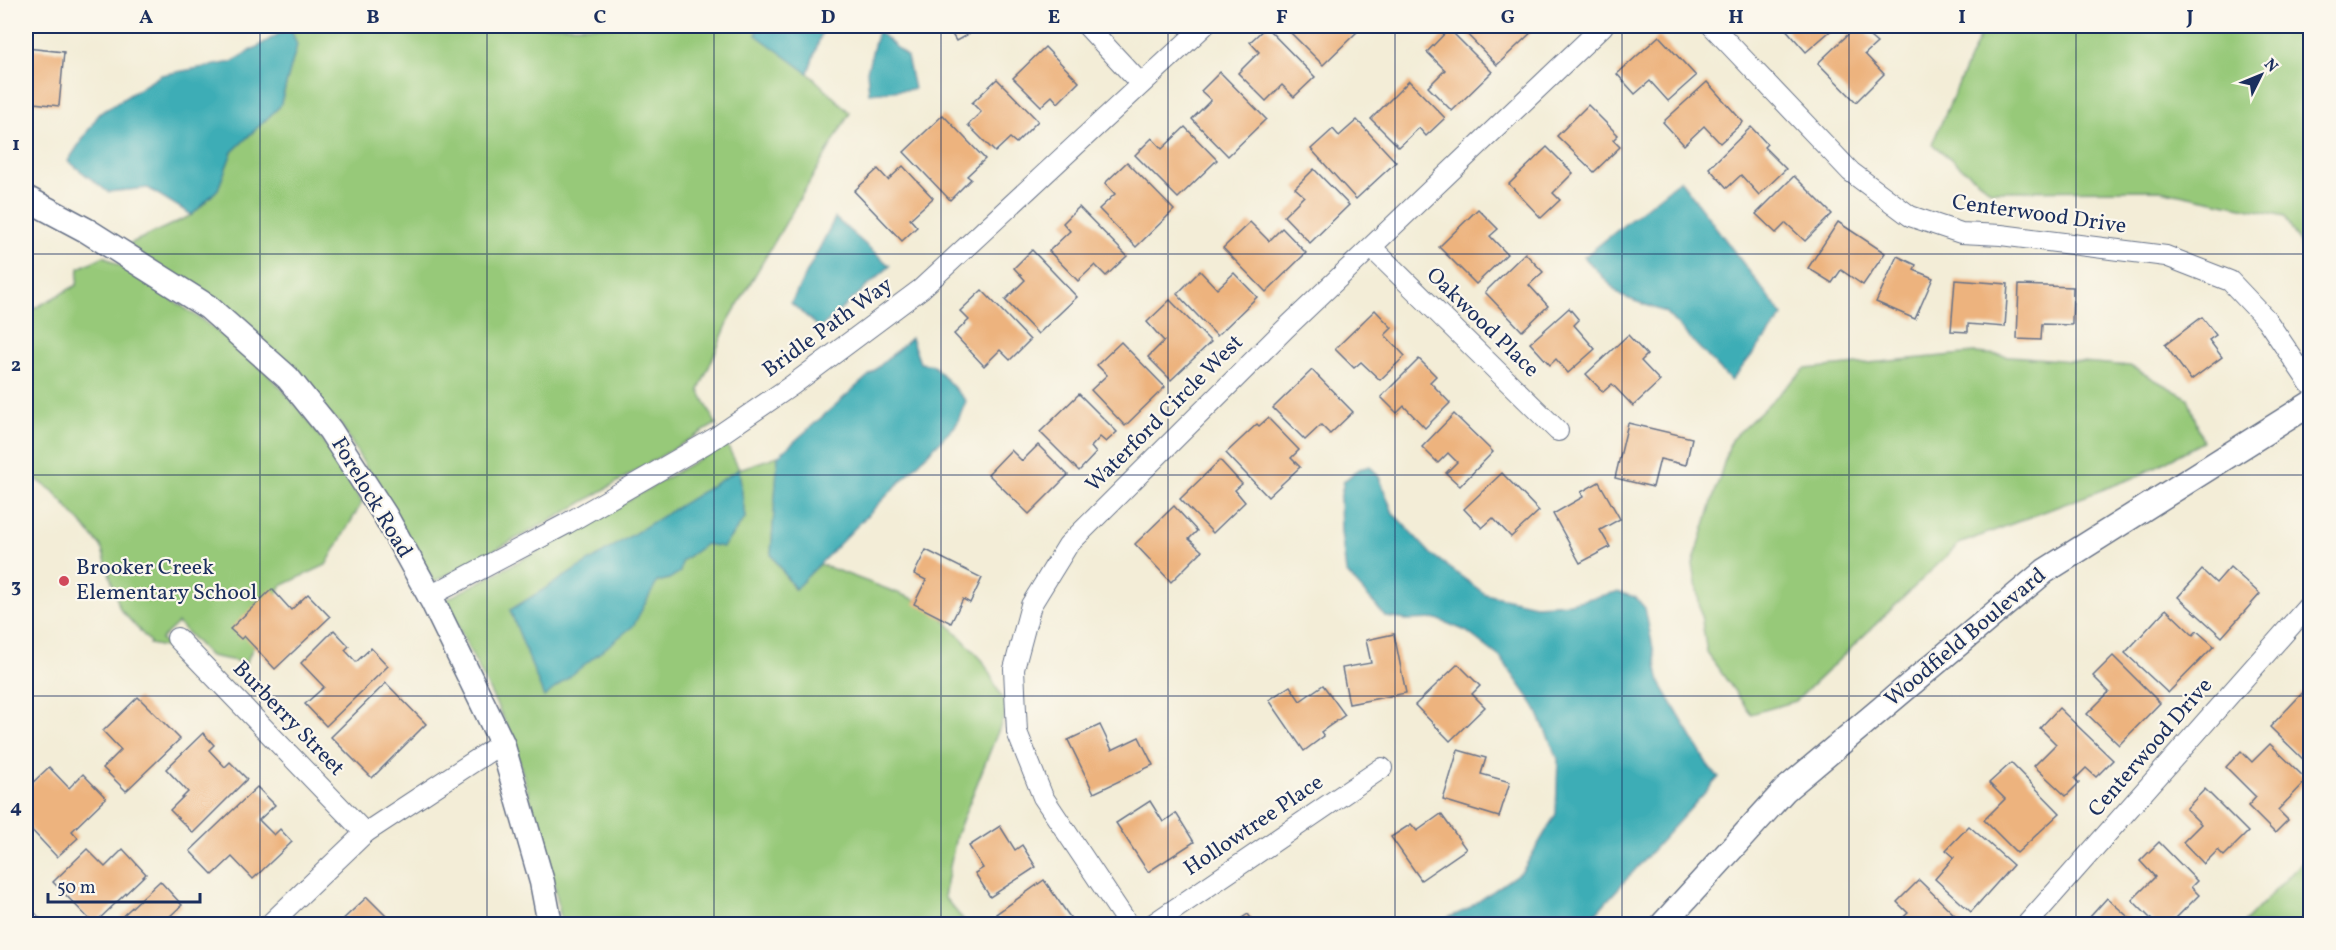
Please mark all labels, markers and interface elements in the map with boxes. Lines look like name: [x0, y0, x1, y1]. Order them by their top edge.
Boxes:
text: A: [139, 4, 153, 32]
text: B: [366, 4, 380, 32]
text: C: [594, 4, 607, 32]
text: D: [821, 4, 835, 32]
text: E: [1048, 4, 1060, 32]
text: F: [1276, 4, 1288, 32]
text: G: [1501, 4, 1515, 32]
text: H: [1728, 4, 1744, 32]
text: I: [1958, 4, 1966, 32]
text: J: [2185, 4, 2194, 32]
north arrow: [2231, 45, 2291, 105]
text: N: [2258, 54, 2283, 78]
text: 1: [12, 131, 20, 159]
street label: Centerwood Drive: [1950, 187, 2128, 243]
street label: Oakwood Place: [1418, 261, 1546, 385]
street label: Bridle Path Way: [757, 270, 900, 386]
street label: Waterford Circle West: [1079, 328, 1251, 500]
text: 2: [11, 352, 21, 380]
street label: Forelock Road: [323, 432, 419, 564]
place label: Brooker Creek Elementary School: [76, 553, 257, 609]
street label: Woodfield Boulevard: [1878, 561, 2054, 715]
text: 3: [11, 573, 21, 601]
marker: Brooker Creek Elementary School: [57, 574, 71, 588]
street label: Burberry Street: [225, 654, 351, 784]
street label: Centerwood Drive: [2082, 671, 2220, 825]
street label: Hollowtree Place: [1178, 768, 1330, 884]
text: 4: [10, 794, 22, 822]
scale bar: [48, 866, 200, 904]
text: 50 m: [57, 876, 96, 901]

